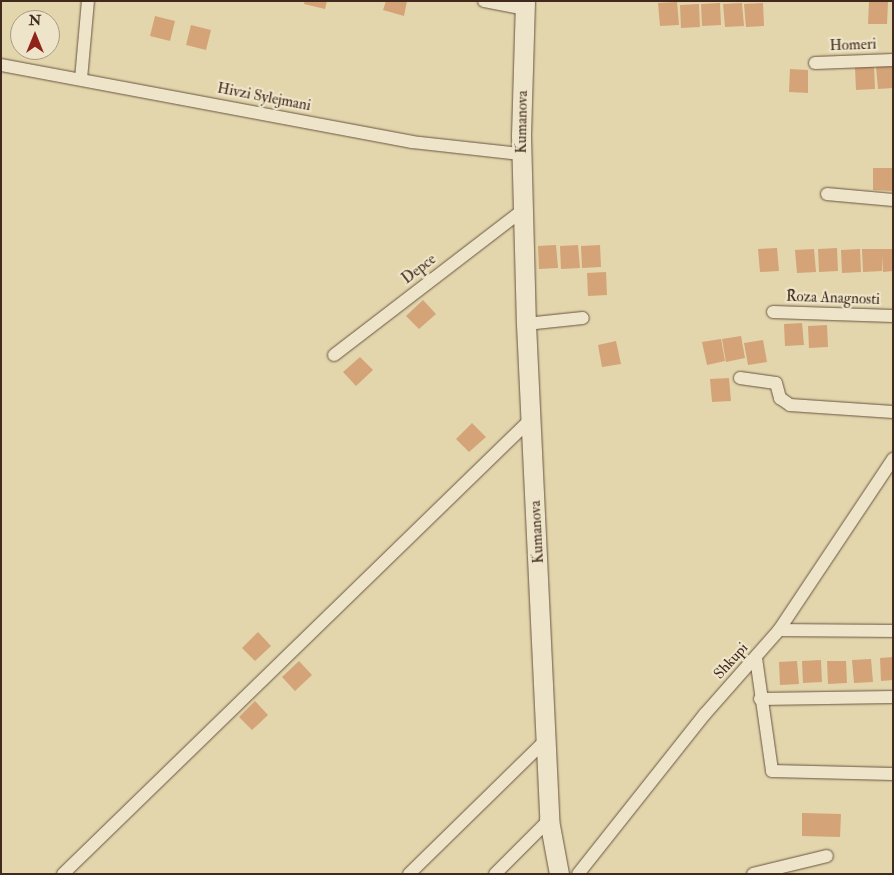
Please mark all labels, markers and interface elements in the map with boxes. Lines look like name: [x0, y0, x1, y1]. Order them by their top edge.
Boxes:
north arrow: [10, 10, 60, 60]
text: N: [29, 12, 41, 29]
street label: Homeri: [829, 35, 877, 55]
street label: Hivzi Sylejmani: [216, 79, 312, 115]
street label: Kumanova: [512, 90, 532, 154]
street label: Depce: [398, 250, 440, 288]
street label: Roza Anagnosti: [786, 287, 880, 309]
street label: Kumanova: [526, 500, 548, 564]
street label: Shkupi: [710, 639, 752, 683]

